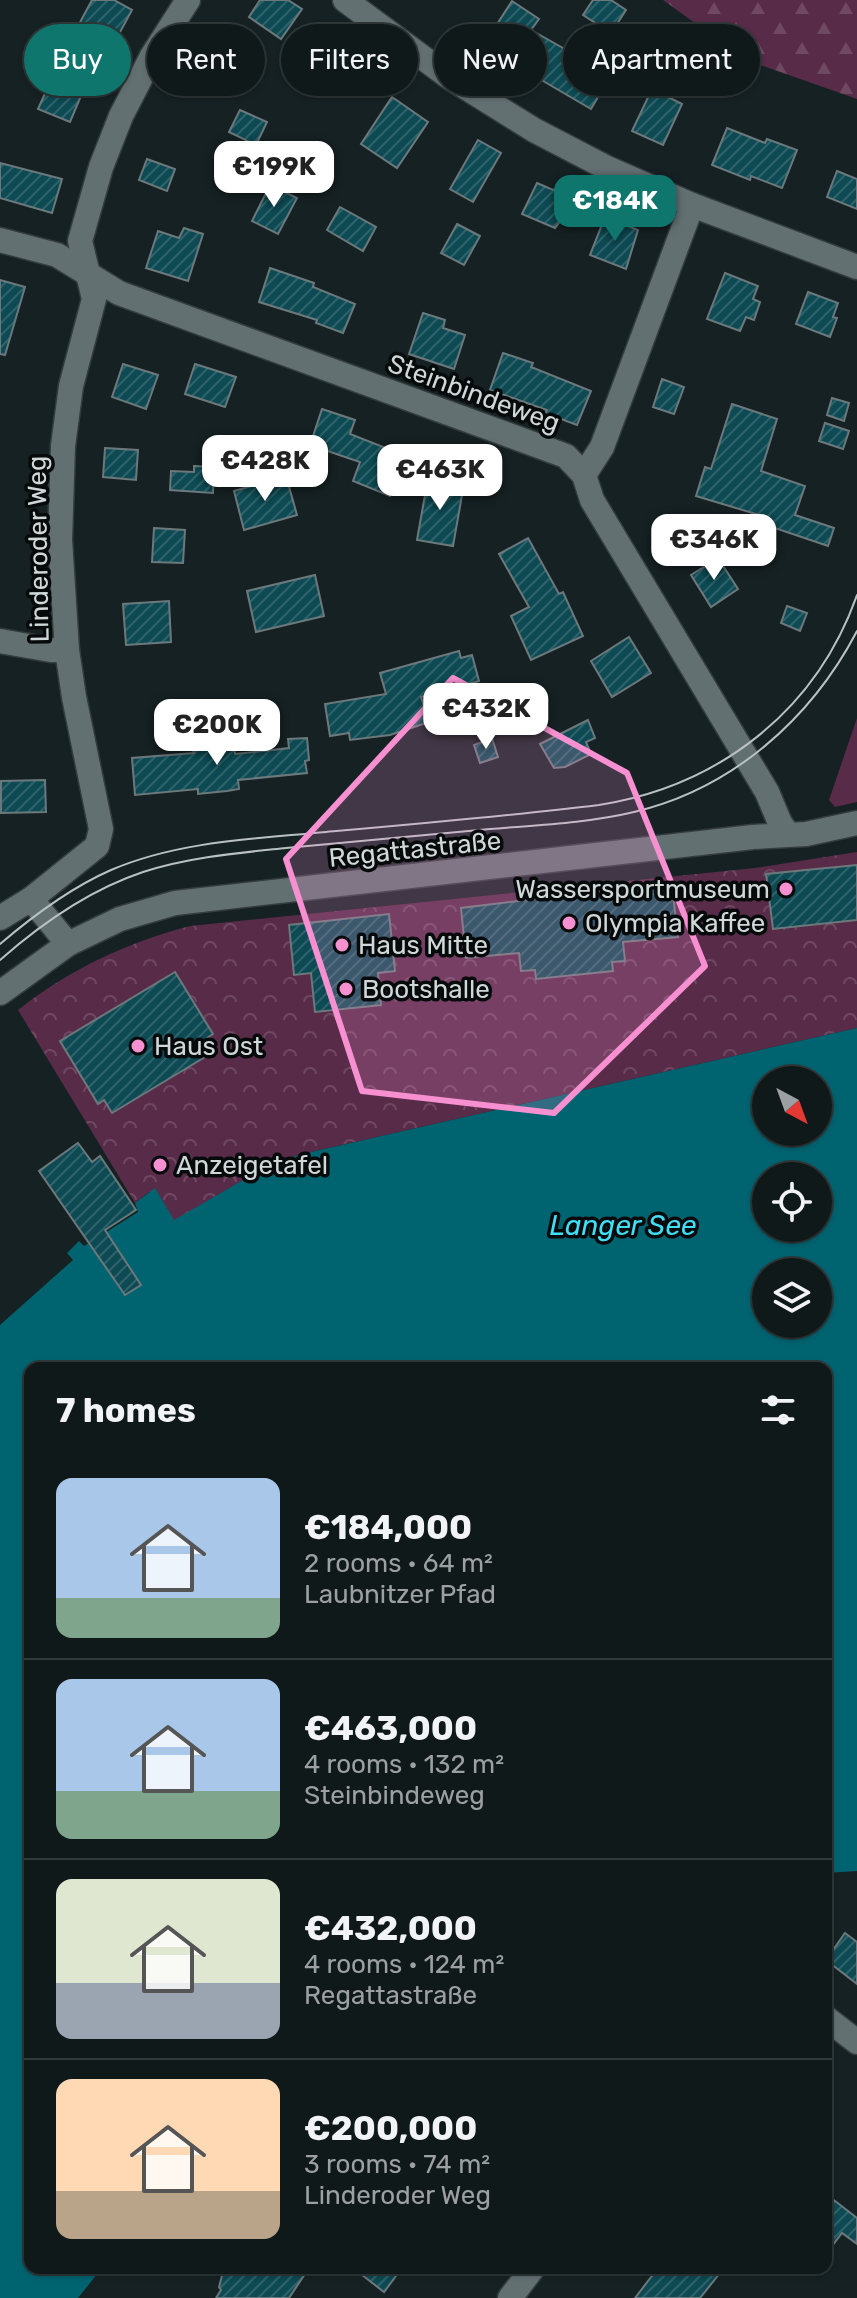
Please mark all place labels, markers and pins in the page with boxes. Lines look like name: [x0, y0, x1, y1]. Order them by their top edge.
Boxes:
pin: €199K: [218, 141, 330, 209]
pin: €184K: [559, 175, 671, 243]
pin: €428K: [209, 435, 321, 503]
pin: €463K: [384, 444, 496, 512]
pin: €346K: [658, 514, 770, 582]
pin: €432K: [430, 683, 542, 751]
pin: €200K: [161, 699, 273, 767]
place label: Wassersportmuseum: [515, 874, 770, 905]
marker: Wassersportmuseum: [777, 880, 795, 898]
place label: Olympia Kaffee: [585, 908, 765, 939]
marker: Olympia Kaffee: [560, 914, 578, 932]
place label: Haus Mitte: [358, 930, 488, 961]
marker: Haus Mitte: [333, 936, 351, 954]
place label: Bootshalle: [362, 974, 490, 1005]
marker: Bootshalle: [337, 980, 355, 998]
place label: Haus Ost: [154, 1031, 263, 1062]
marker: Haus Ost: [129, 1037, 147, 1055]
place label: Anzeigetafel: [176, 1150, 328, 1181]
marker: Anzeigetafel: [151, 1156, 169, 1174]

